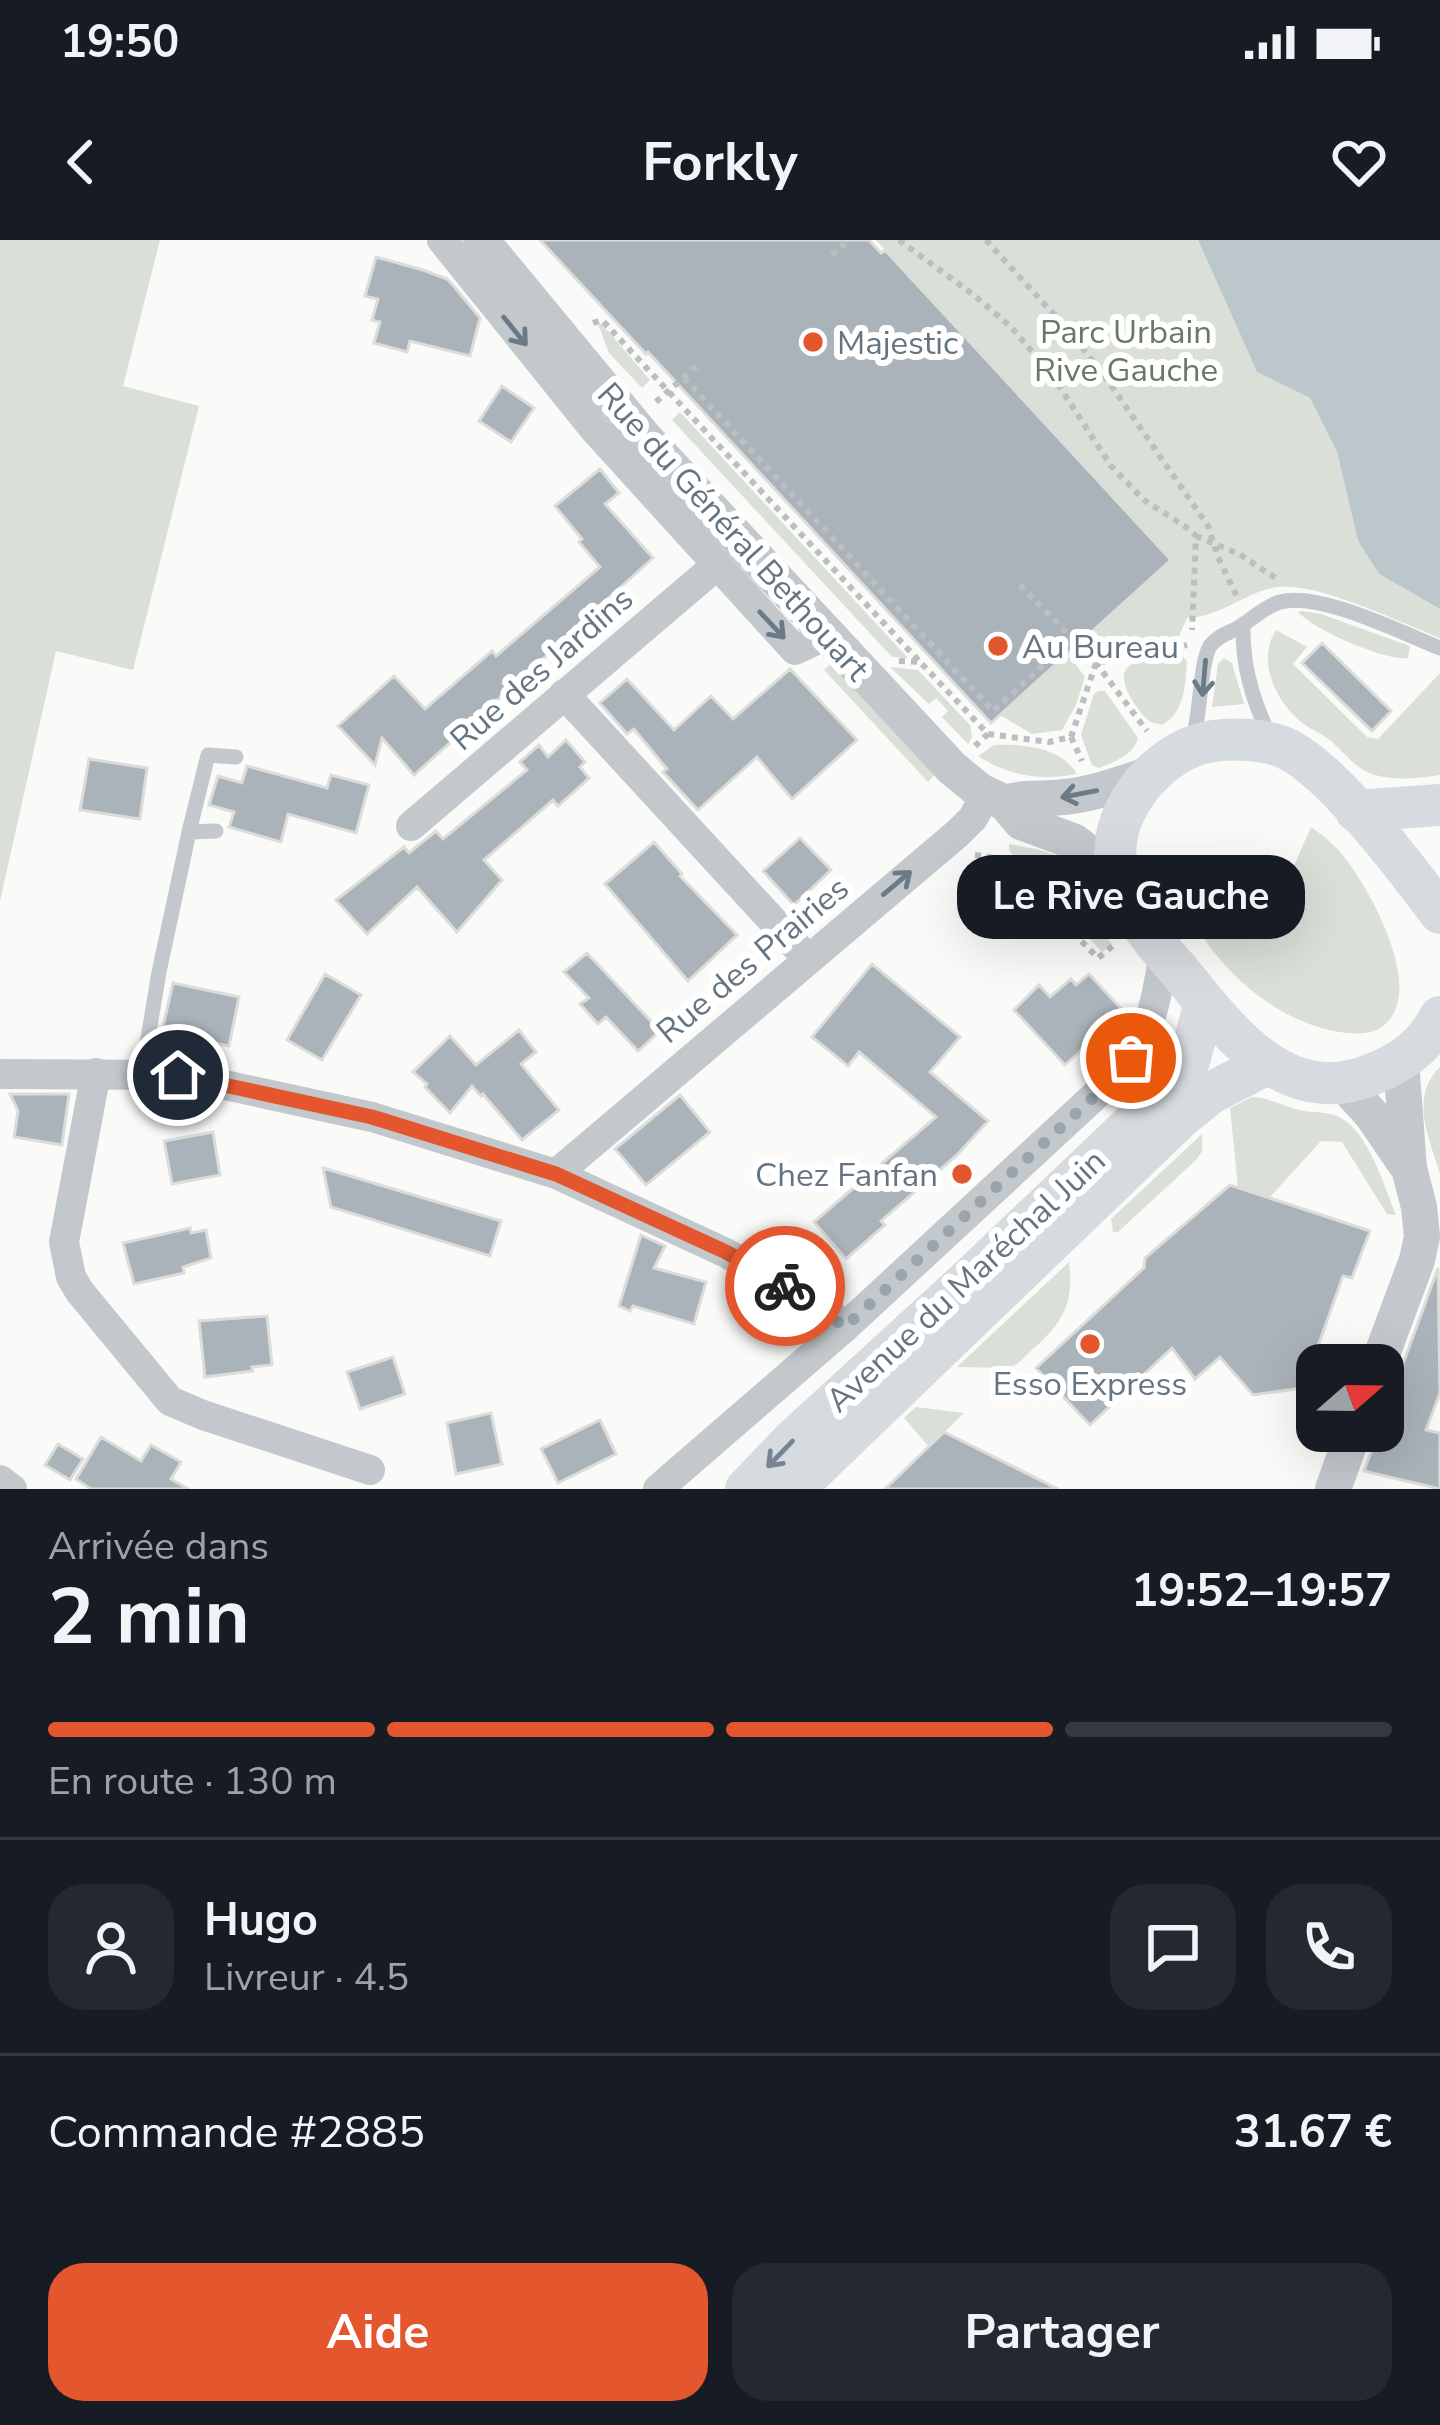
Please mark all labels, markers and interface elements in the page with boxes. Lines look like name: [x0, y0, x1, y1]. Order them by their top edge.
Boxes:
text: 19:50: [60, 12, 179, 73]
text: Forkly: [642, 125, 798, 199]
icon: back: [48, 129, 114, 195]
icon: heart: [1326, 129, 1392, 195]
park label: Parc Urbain Rive Gauche: [1034, 310, 1218, 393]
one-way arrow: [501, 315, 528, 347]
place label: Majestic: [837, 321, 958, 366]
marker: Majestic: [800, 329, 826, 355]
street label: Rue du Général Bethouart: [587, 373, 879, 691]
street label: Rue des Jardins: [441, 577, 643, 761]
one-way arrow: [758, 609, 785, 639]
place label: Au Bureau: [1022, 625, 1179, 670]
marker: Au Bureau: [985, 633, 1011, 659]
one-way arrow: [1192, 658, 1215, 697]
one-way arrow: [1060, 784, 1099, 806]
callout: Le Rive Gauche: [957, 854, 1305, 938]
street label: Rue des Prairies: [647, 866, 859, 1054]
one-way arrow: [881, 870, 912, 898]
text: Le Rive Gauche: [993, 870, 1269, 923]
pin: [1080, 1007, 1182, 1109]
pin: [127, 1024, 229, 1126]
icon: bag: [1098, 1025, 1164, 1091]
icon: home: [145, 1042, 211, 1108]
street label: Avenue du Maréchal Juin: [816, 1139, 1116, 1423]
place label: Chez Fanfan: [755, 1153, 938, 1198]
marker: Chez Fanfan: [949, 1161, 975, 1187]
courier: [725, 1226, 845, 1346]
icon: bike: [752, 1253, 818, 1319]
marker: Esso Express: [1077, 1331, 1103, 1357]
north arrow: [1296, 1344, 1404, 1452]
map controls: [1296, 1344, 1404, 1452]
place label: Esso Express: [993, 1362, 1187, 1407]
one-way arrow: [767, 1439, 795, 1468]
text: Arrivée dans: [48, 1520, 269, 1573]
text: 19:52–19:57: [1131, 1561, 1392, 1622]
text: 2 min: [48, 1564, 250, 1671]
text: En route · 130 m: [48, 1755, 337, 1808]
button: person: [48, 1884, 174, 2010]
button: chat: [1110, 1884, 1236, 2010]
button: phone: [1266, 1884, 1392, 2010]
text: Hugo: [204, 1890, 318, 1951]
text: Livreur · 4.5: [204, 1951, 409, 2004]
text: Commande #2885: [48, 2102, 425, 2163]
text: 31.67 €: [1234, 2102, 1392, 2163]
button: Aide: [48, 2263, 708, 2401]
button: Partager: [732, 2263, 1392, 2401]

